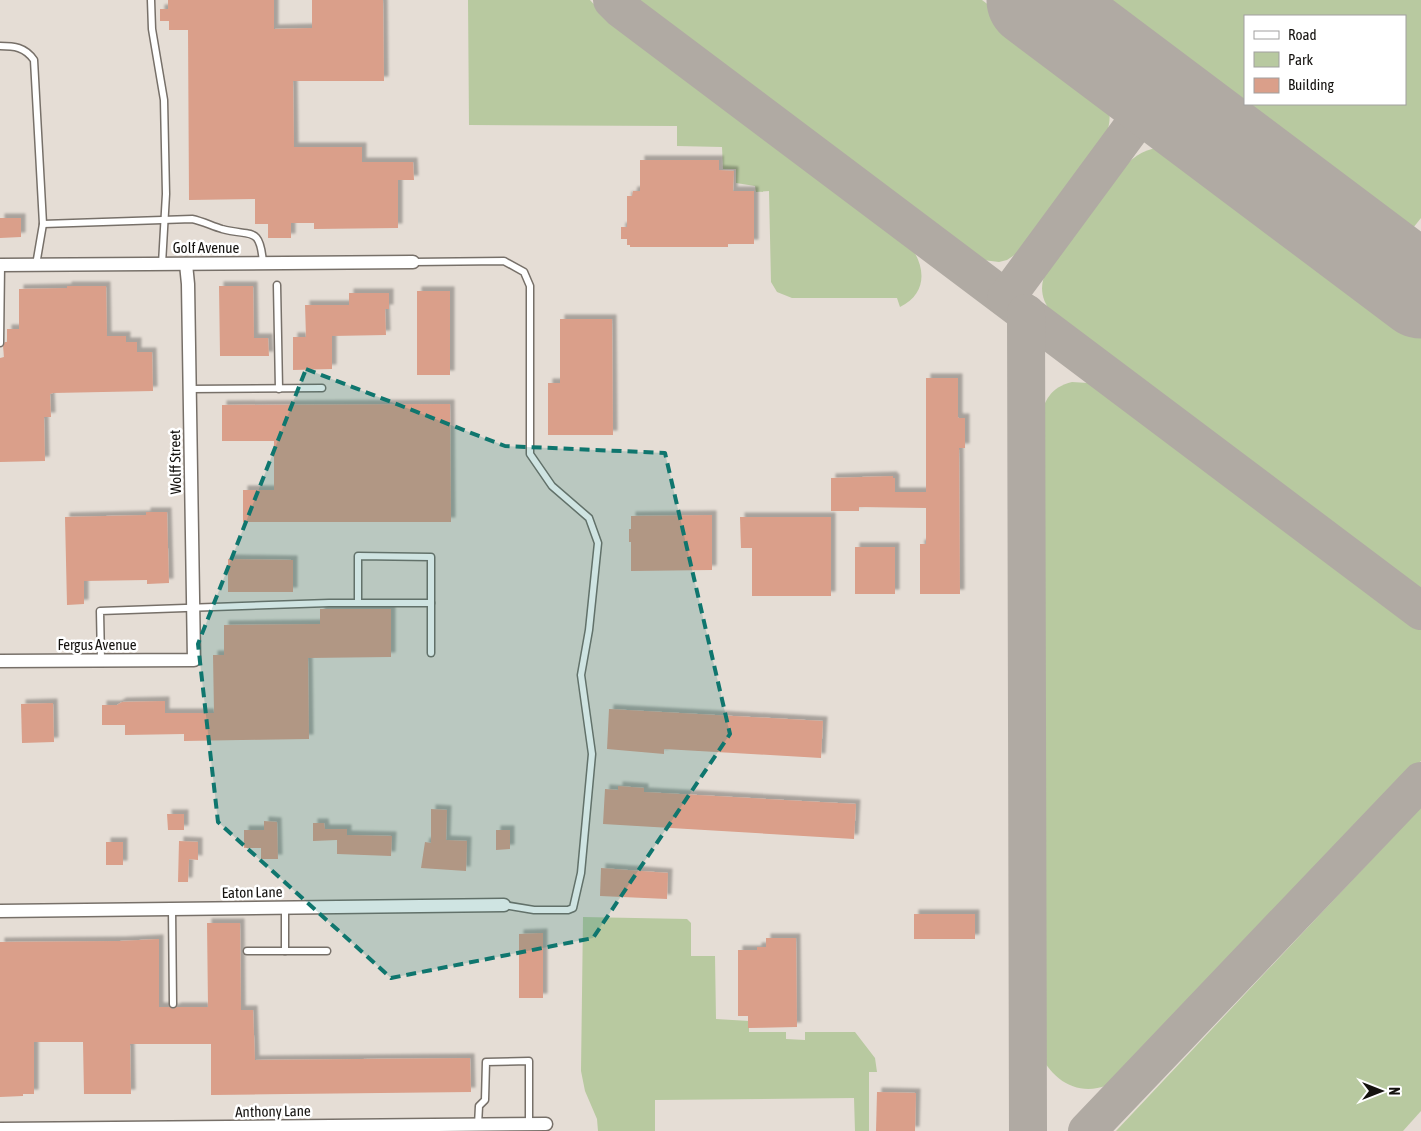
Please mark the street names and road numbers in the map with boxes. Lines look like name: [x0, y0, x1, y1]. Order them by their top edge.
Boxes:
street label: Golf Avenue: [173, 239, 240, 256]
street label: Wolff Street: [166, 430, 184, 494]
street label: Fergus Avenue: [57, 636, 137, 653]
street label: Eaton Lane: [221, 883, 283, 901]
street label: Anthony Lane: [235, 1102, 311, 1120]

